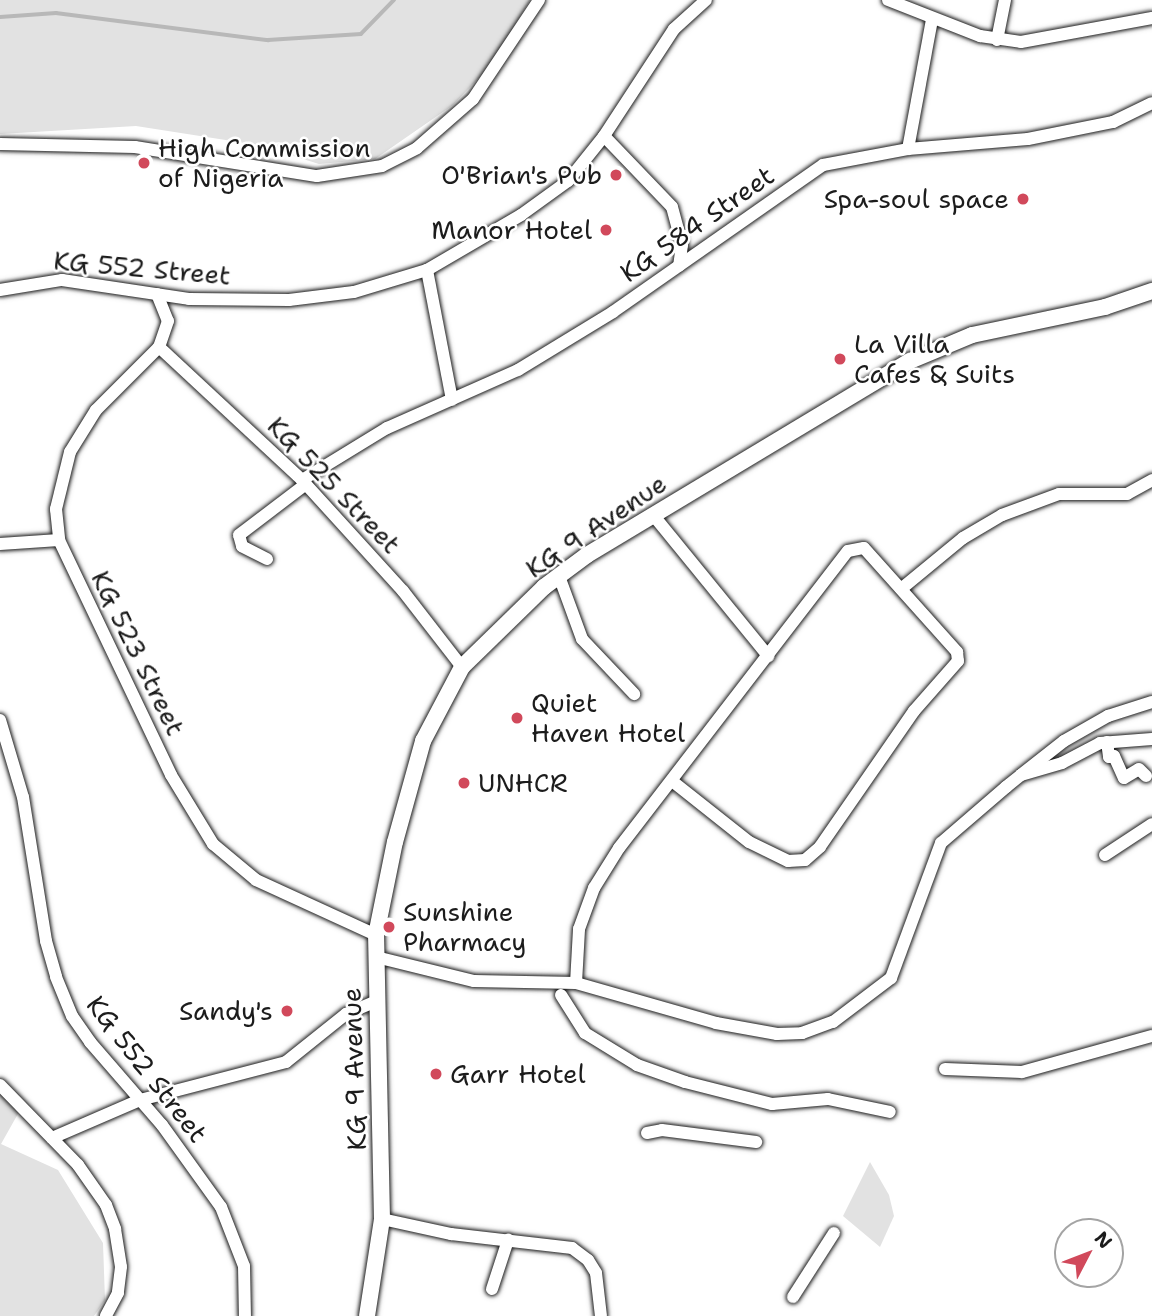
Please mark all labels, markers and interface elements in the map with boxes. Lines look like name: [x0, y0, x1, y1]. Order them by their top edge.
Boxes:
place label: High Commission of Nigeria: [158, 132, 370, 194]
marker: High Commission of Nigeria: [136, 155, 152, 171]
place label: O'Brian's Pub: [441, 159, 602, 191]
street label: KG 584 Street: [614, 160, 780, 288]
marker: O'Brian's Pub: [608, 167, 624, 183]
place label: Spa-soul space: [824, 183, 1009, 215]
marker: Spa-soul space: [1015, 191, 1031, 207]
place label: Manor Hotel: [431, 214, 592, 246]
marker: Manor Hotel: [598, 222, 614, 238]
street label: KG 552 Street: [52, 245, 232, 291]
place label: La Villa Cafes & Suits: [854, 328, 1015, 390]
marker: La Villa Cafes & Suits: [832, 351, 848, 367]
street label: KG 525 Street: [261, 410, 407, 560]
street label: KG 9 Avenue: [520, 467, 672, 585]
street label: KG 523 Street: [85, 566, 191, 740]
place label: Quiet Haven Hotel: [531, 687, 685, 748]
marker: Quiet Haven Hotel: [509, 710, 525, 726]
place label: UNHCR: [478, 767, 568, 799]
marker: UNHCR: [456, 775, 472, 791]
place label: Sunshine Pharmacy: [403, 896, 527, 958]
marker: Sunshine Pharmacy: [381, 919, 397, 935]
street label: KG 9 Avenue: [336, 987, 372, 1151]
street label: KG 552 Street: [80, 989, 214, 1149]
place label: Sandy's: [179, 995, 273, 1027]
marker: Sandy's: [279, 1003, 295, 1019]
place label: Garr Hotel: [450, 1058, 585, 1090]
marker: Garr Hotel: [428, 1066, 444, 1082]
north arrow: [1054, 1218, 1124, 1288]
text: N: [1089, 1226, 1118, 1254]

